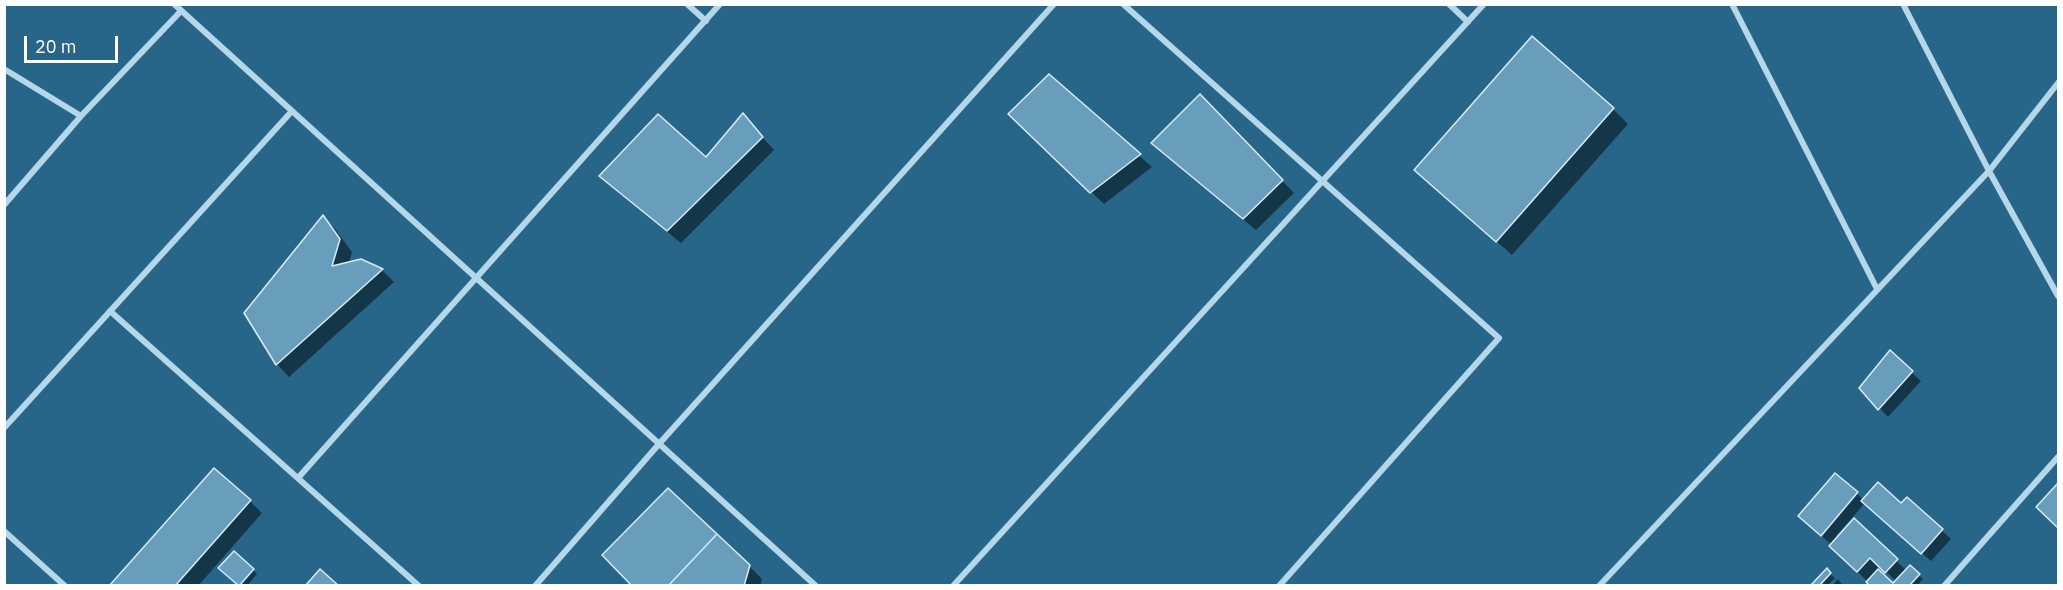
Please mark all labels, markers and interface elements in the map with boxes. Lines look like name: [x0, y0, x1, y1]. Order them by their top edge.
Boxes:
scale bar: [27, 24, 122, 62]
text: 20 m: [35, 35, 77, 58]

